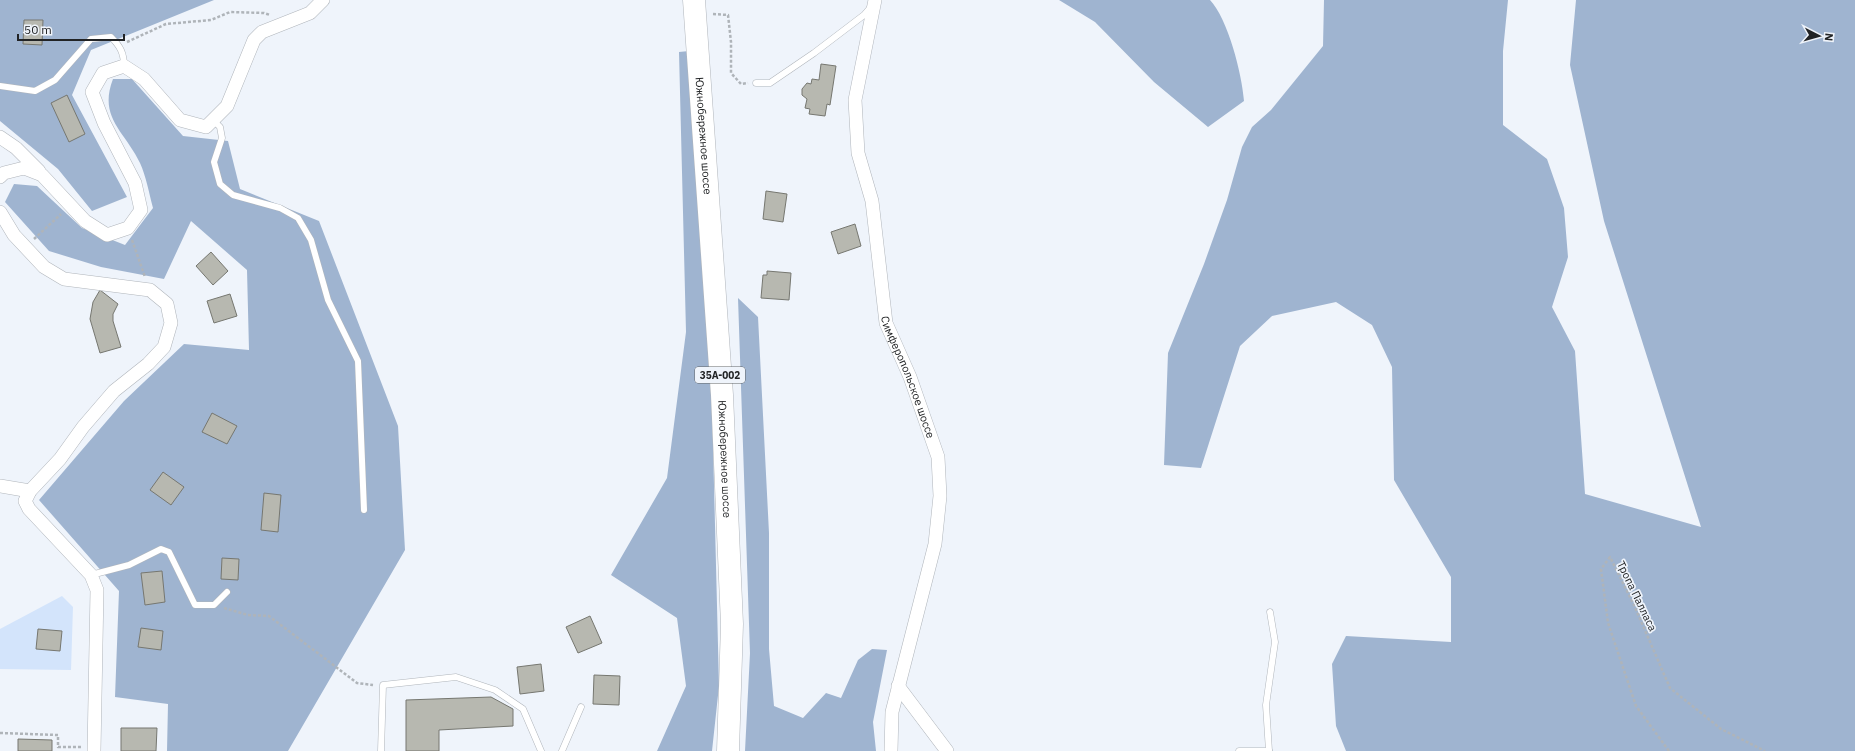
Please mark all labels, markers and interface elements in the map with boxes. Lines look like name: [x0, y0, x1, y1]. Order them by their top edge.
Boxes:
scale bar: [18, 16, 124, 42]
north arrow: [1799, 16, 1839, 56]
text: 50 m: [24, 22, 52, 37]
text: N: [1822, 32, 1836, 42]
street label: Южнобережное шоссе: [692, 76, 715, 195]
street label: Симферопольское шоссе: [878, 315, 938, 440]
road number: 35А-002: [695, 367, 745, 383]
street label: Южнобережное шоссе: [715, 400, 734, 518]
street label: Тропа Палласа: [1614, 559, 1660, 634]

